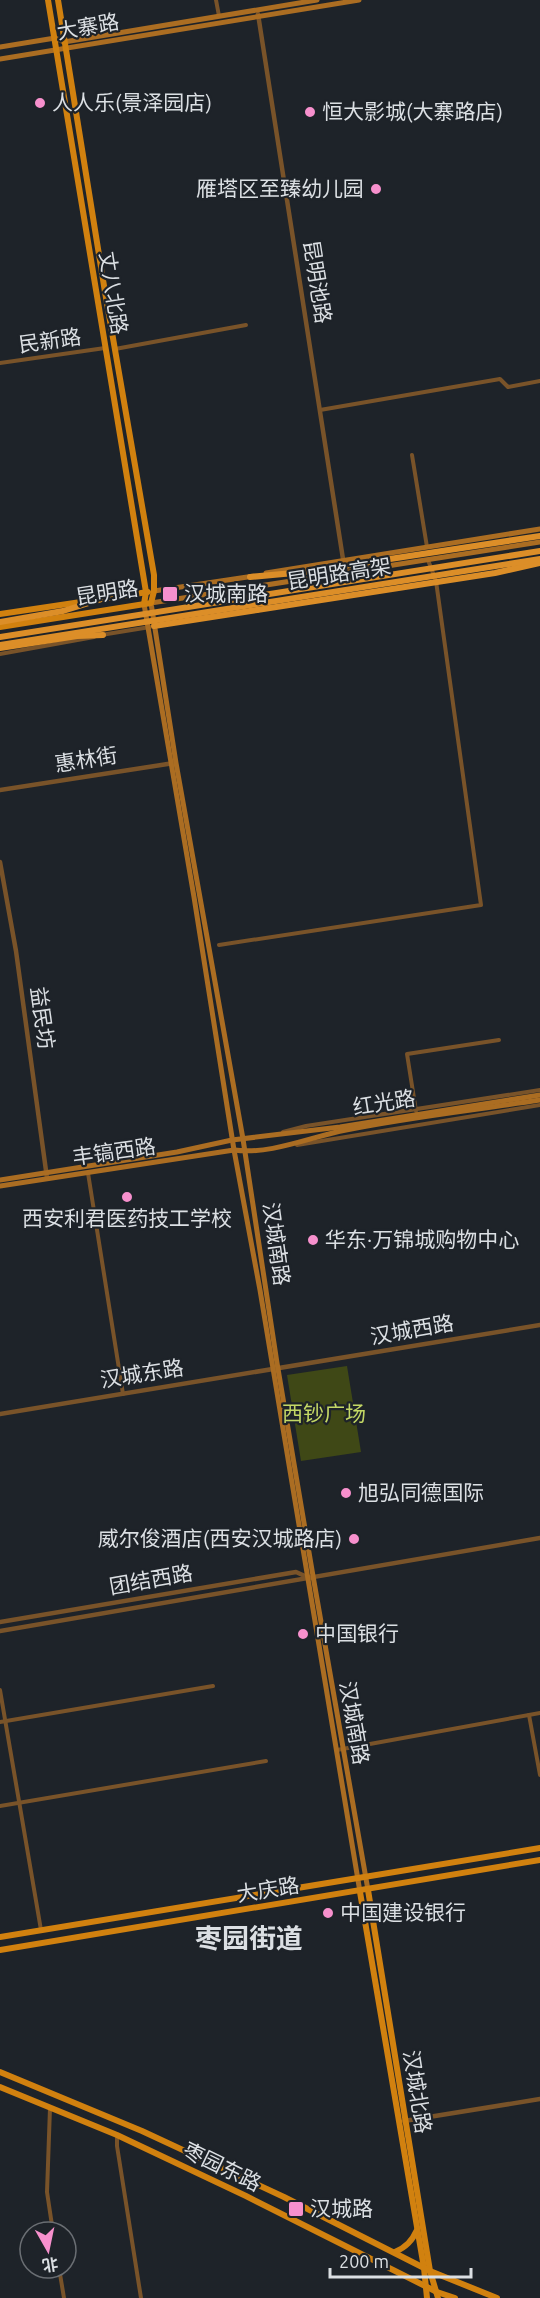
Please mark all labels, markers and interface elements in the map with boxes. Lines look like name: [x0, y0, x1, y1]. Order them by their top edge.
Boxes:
street label: 大寨路: [55, 9, 121, 43]
place label: 人人乐(景泽园店): [52, 90, 212, 114]
marker: 人人乐(景泽园店): [33, 96, 47, 110]
place label: 恒大影城(大寨路店): [322, 99, 503, 123]
marker: 恒大影城(大寨路店): [303, 105, 317, 119]
place label: 雁塔区至臻幼儿园: [196, 176, 364, 200]
marker: 雁塔区至臻幼儿园: [369, 182, 383, 196]
street label: 昆明池路: [300, 238, 336, 325]
street label: 丈八北路: [96, 249, 132, 336]
street label: 民新路: [17, 324, 83, 356]
street label: 昆明路高架: [285, 553, 393, 593]
street label: 昆明路: [74, 575, 140, 609]
place label: 汉城南路: [184, 581, 268, 605]
marker: 汉城南路: [161, 585, 179, 603]
street label: 惠林街: [53, 742, 119, 776]
street label: 益民坊: [27, 985, 59, 1051]
street label: 红光路: [351, 1085, 417, 1119]
street label: 丰镐西路: [71, 1133, 157, 1169]
marker: 西安利君医药技工学校: [120, 1190, 134, 1204]
street label: 汉城南路: [259, 1201, 295, 1287]
place label: 西安利君医药技工学校: [22, 1206, 232, 1230]
place label: 华东·万锦城购物中心: [325, 1227, 519, 1251]
marker: 华东·万锦城购物中心: [306, 1233, 320, 1247]
street label: 汉城西路: [368, 1310, 455, 1348]
street label: 汉城东路: [98, 1355, 185, 1391]
park label: 西钞广场: [282, 1401, 366, 1425]
place label: 旭弘同德国际: [358, 1480, 484, 1504]
marker: 旭弘同德国际: [339, 1486, 353, 1500]
place label: 威尔俊酒店(西安汉城路店): [98, 1526, 342, 1550]
marker: 威尔俊酒店(西安汉城路店): [347, 1532, 361, 1546]
street label: 团结西路: [107, 1560, 194, 1598]
place label: 中国银行: [315, 1621, 399, 1645]
marker: 中国银行: [296, 1627, 310, 1641]
street label: 汉城南路: [336, 1679, 374, 1766]
street label: 大庆路: [235, 1872, 301, 1906]
place label: 中国建设银行: [340, 1900, 466, 1924]
marker: 中国建设银行: [321, 1906, 335, 1920]
district label: 枣园街道: [195, 1923, 303, 1953]
street label: 汉城北路: [400, 2048, 436, 2135]
street label: 枣园东路: [179, 2137, 265, 2195]
place label: 汉城路: [310, 2196, 373, 2220]
marker: 汉城路: [287, 2200, 305, 2218]
north arrow: [18, 2220, 78, 2280]
scale bar: [330, 2241, 471, 2279]
text: 200 m: [339, 2251, 389, 2271]
text: 北: [41, 2255, 60, 2275]

